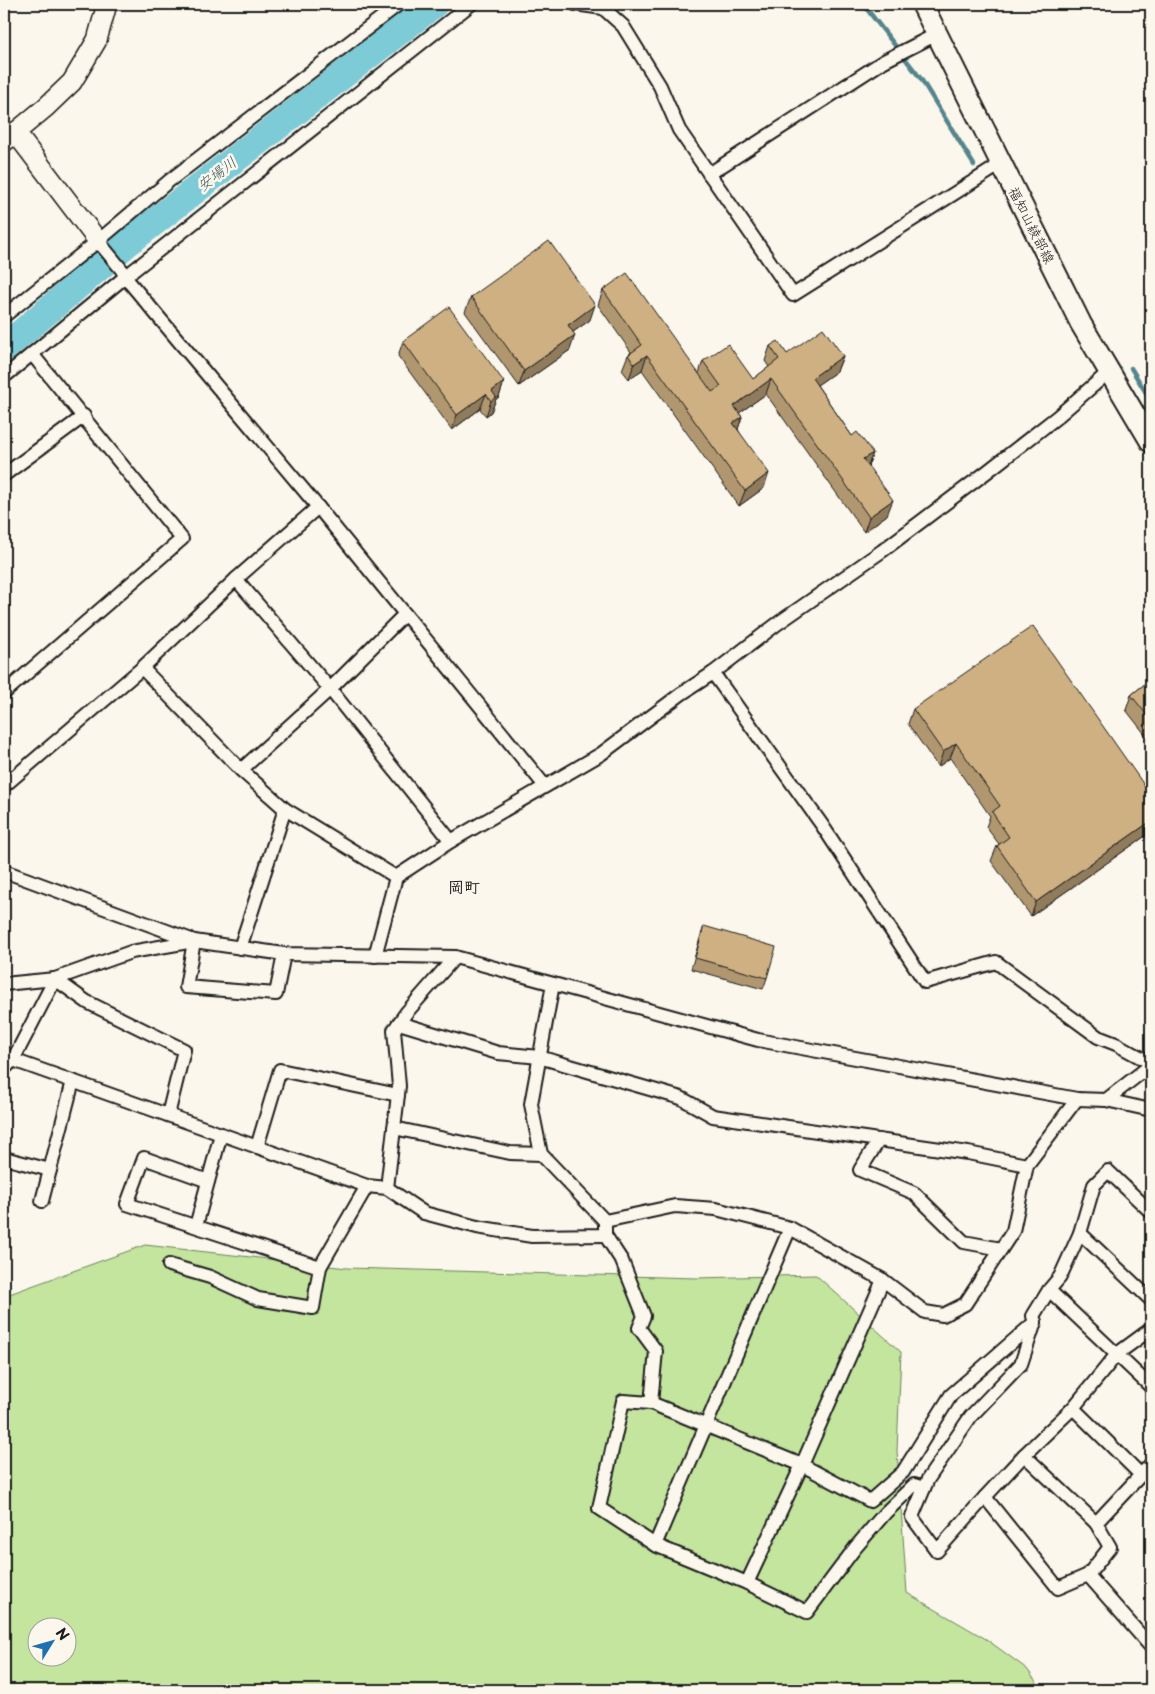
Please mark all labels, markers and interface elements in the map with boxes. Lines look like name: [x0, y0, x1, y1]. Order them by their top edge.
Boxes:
water label: 安場川: [191, 150, 241, 196]
street label: 福知山綾部線: [1004, 183, 1060, 267]
district label: 岡町: [448, 874, 480, 898]
north arrow: [28, 1616, 78, 1666]
text: N: [51, 1623, 75, 1645]

